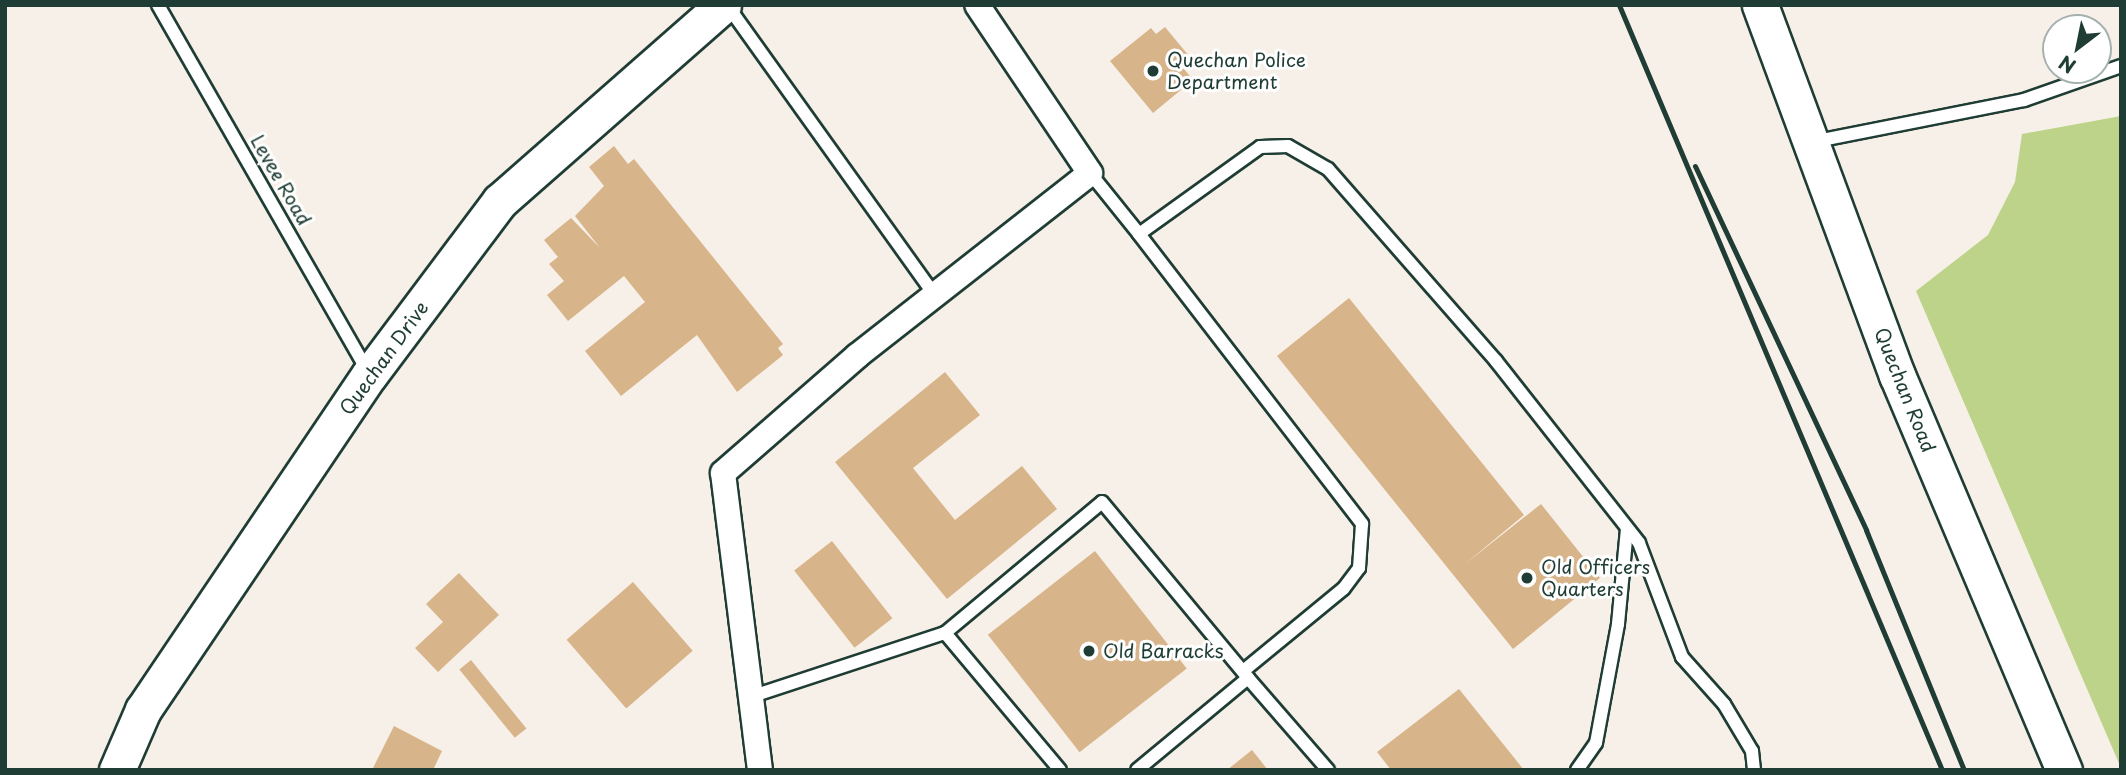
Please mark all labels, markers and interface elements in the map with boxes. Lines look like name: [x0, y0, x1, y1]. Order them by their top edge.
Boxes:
north arrow: [2042, 14, 2112, 84]
place label: Quechan Police Department: [1167, 49, 1305, 93]
text: N: [2053, 49, 2081, 81]
marker: Quechan Police Department: [1145, 63, 1161, 79]
street label: Levee Road: [245, 130, 317, 230]
street label: Quechan Drive: [335, 297, 433, 419]
street label: Quechan Road: [1870, 324, 1940, 456]
place label: Old Officers Quarters: [1541, 556, 1651, 600]
marker: Old Officers Quarters: [1519, 570, 1535, 586]
place label: Old Barracks: [1103, 640, 1223, 662]
marker: Old Barracks: [1081, 643, 1097, 659]

